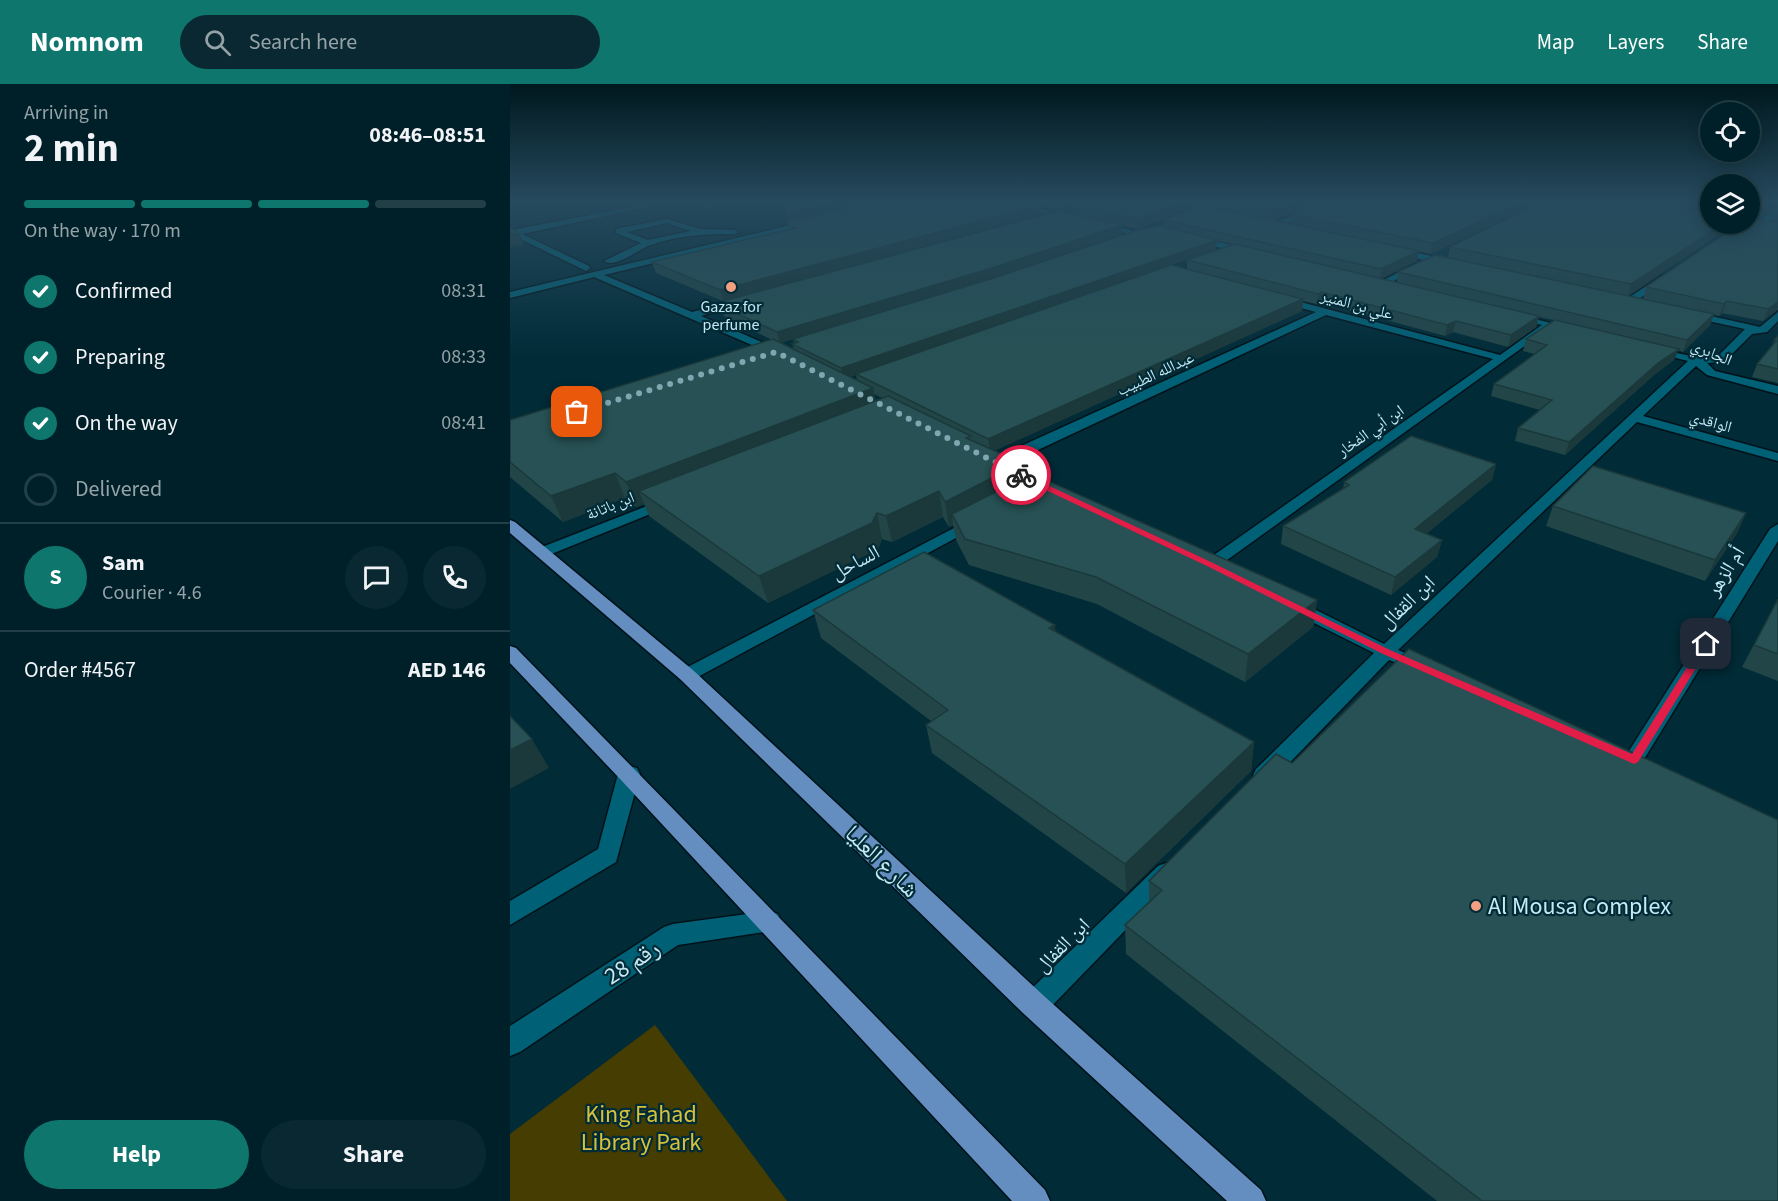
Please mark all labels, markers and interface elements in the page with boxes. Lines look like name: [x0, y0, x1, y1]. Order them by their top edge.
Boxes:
search box: [180, 15, 600, 69]
text: Nomnom: [30, 22, 144, 62]
icon: search: [201, 26, 234, 59]
text: Search here: [249, 26, 357, 58]
text: Map: [1537, 27, 1574, 57]
text: Layers: [1607, 27, 1664, 57]
text: Share: [1697, 27, 1748, 57]
text: Arriving in: [24, 99, 109, 127]
map controls: [1700, 102, 1760, 234]
button: locate: [1700, 102, 1760, 162]
text: 08:46–08:51: [369, 119, 486, 151]
text: 2 min: [24, 121, 119, 177]
button: layers: [1700, 174, 1760, 234]
text: On the way · 170 m: [24, 217, 181, 245]
icon: check: [24, 275, 57, 308]
text: Confirmed: [75, 275, 172, 307]
text: 08:31: [441, 277, 486, 305]
marker: Gazaz for perfume: [724, 280, 738, 294]
street label: علي بن المنير: [1317, 285, 1395, 326]
place label: Gazaz for perfume: [700, 296, 762, 336]
street label: الجابري: [1687, 334, 1736, 372]
icon: check: [24, 341, 57, 374]
text: Preparing: [75, 341, 165, 373]
text: 08:33: [441, 343, 486, 371]
street label: عبدالله الطبيب: [1113, 346, 1198, 401]
pin: [551, 386, 602, 437]
icon: bag: [560, 395, 593, 428]
street label: ابن أبي الفخار: [1332, 400, 1409, 463]
street label: الواقدي: [1687, 406, 1734, 439]
icon: check: [24, 407, 57, 440]
text: On the way: [75, 407, 178, 439]
text: 08:41: [441, 409, 486, 437]
courier: [991, 445, 1051, 505]
icon: bike: [1005, 459, 1038, 492]
text: Delivered: [75, 473, 162, 505]
street label: ابن باتانة: [583, 486, 638, 526]
street label: الساحل: [826, 538, 885, 587]
street label: أم الزهر: [1699, 541, 1752, 603]
button: chat: [345, 546, 408, 609]
button: phone: [423, 546, 486, 609]
text: Sam: [102, 547, 145, 579]
text: S: [49, 561, 62, 593]
street label: ابن القفال: [1374, 569, 1442, 636]
text: Courier · 4.6: [102, 579, 202, 607]
pin: [1680, 618, 1731, 669]
icon: home: [1689, 627, 1722, 660]
text: Order #4567: [24, 654, 136, 686]
text: AED 146: [408, 654, 486, 686]
street label: شارع العليا: [836, 817, 927, 906]
place label: Al Mousa Complex: [1488, 889, 1671, 924]
marker: Al Mousa Complex: [1469, 899, 1483, 913]
street label: ابن القفال: [1029, 912, 1096, 979]
street label: رقم 28: [597, 931, 667, 994]
park label: King Fahad Library Park: [581, 1097, 701, 1160]
button: Help: [24, 1120, 249, 1189]
button: Share: [261, 1120, 486, 1189]

